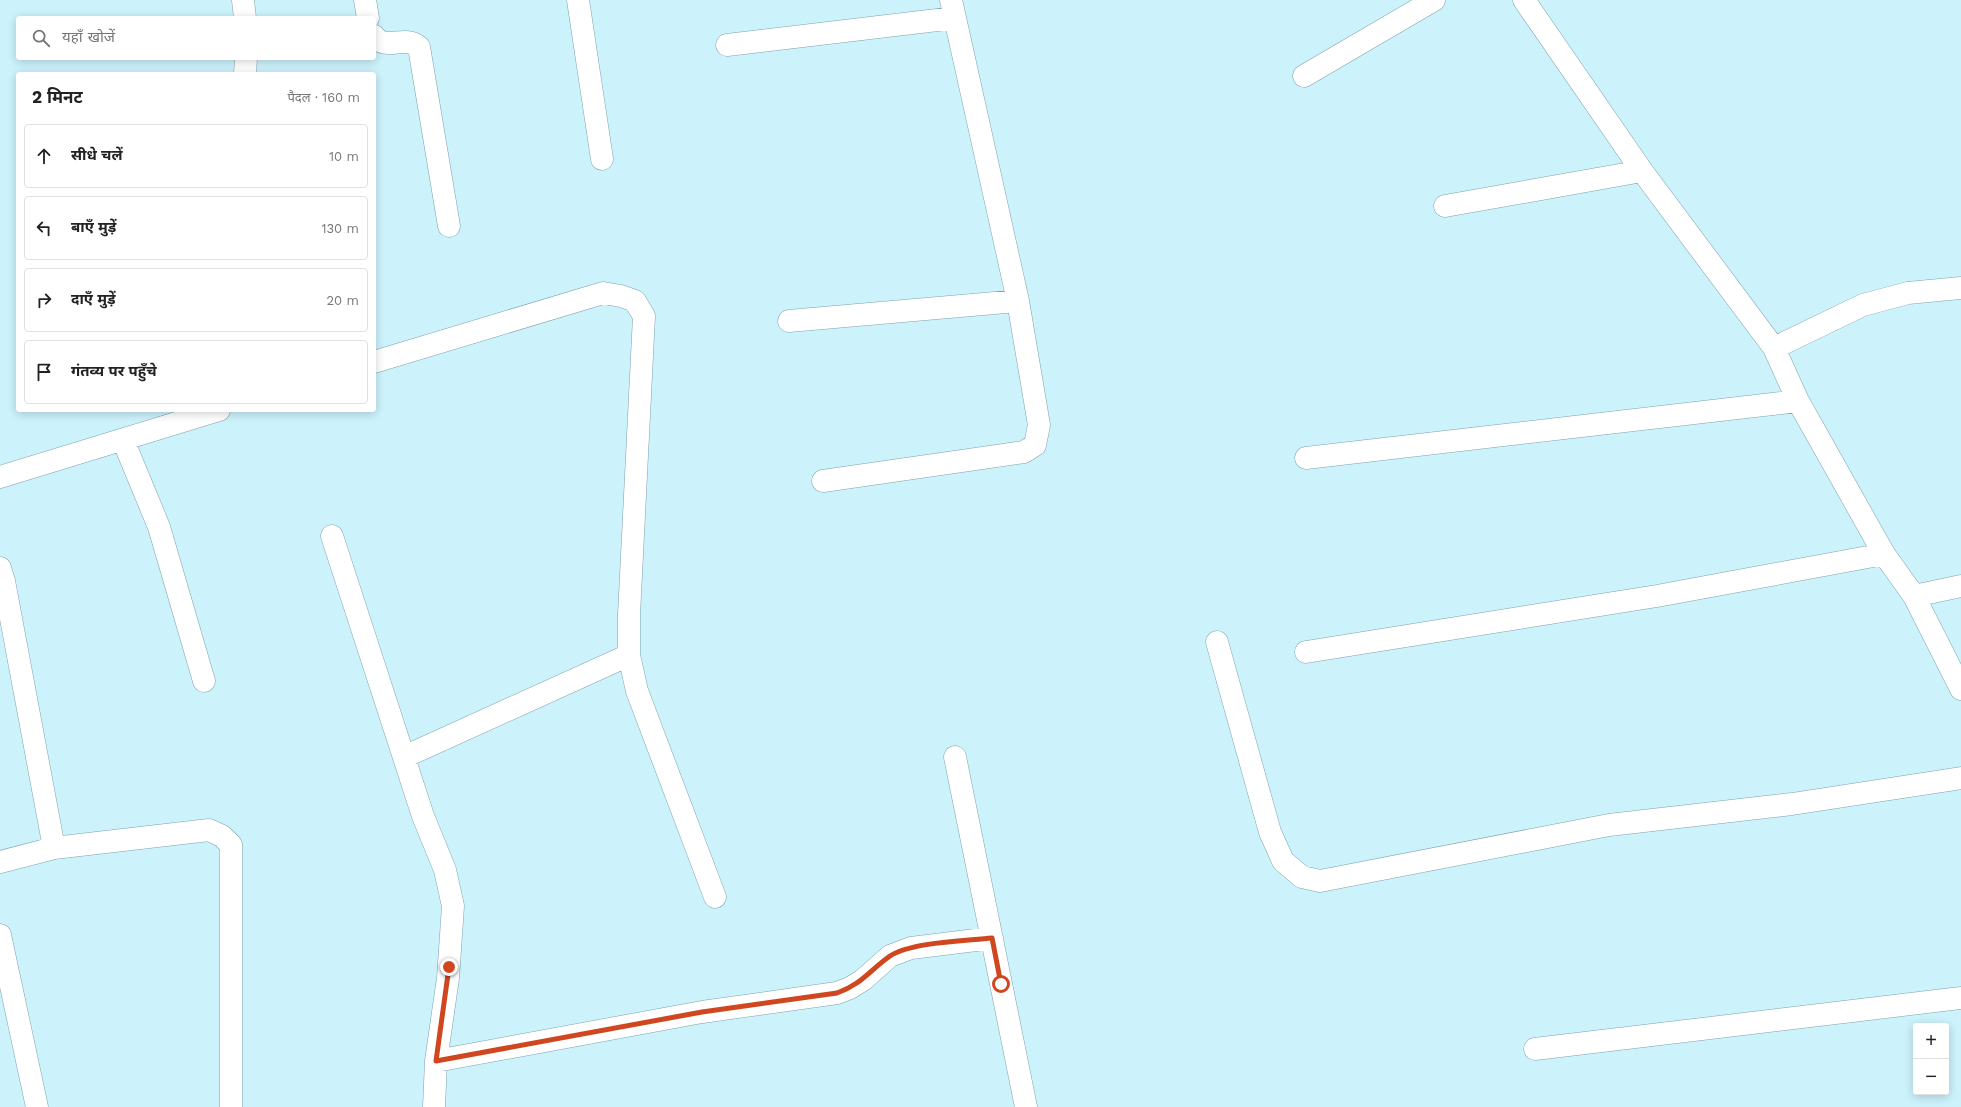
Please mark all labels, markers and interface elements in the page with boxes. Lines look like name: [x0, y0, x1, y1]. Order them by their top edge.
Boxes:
search box: [16, 16, 376, 60]
icon: search: [30, 27, 52, 49]
text: यहाँ खोजें: [62, 28, 115, 46]
text: 2 मिनट: [32, 87, 83, 107]
text: पैदल · 160 m: [287, 90, 360, 105]
icon: ahead: [33, 145, 55, 167]
text: सीधे चलें: [71, 146, 123, 164]
text: 10 m: [329, 149, 359, 164]
icon: left: [33, 217, 55, 239]
text: बाएँ मुड़ें: [71, 218, 116, 236]
text: 130 m: [321, 221, 359, 236]
icon: right: [33, 289, 55, 311]
text: दाएँ मुड़ें: [71, 290, 116, 308]
text: 20 m: [327, 293, 359, 308]
icon: arrive: [33, 361, 55, 383]
text: गंतव्य पर पहुँचे: [71, 362, 157, 380]
route end: [440, 958, 458, 976]
route start: [992, 975, 1010, 993]
map controls: [1913, 1023, 1949, 1095]
button: +: [1913, 1023, 1949, 1059]
button: −: [1913, 1059, 1949, 1095]

